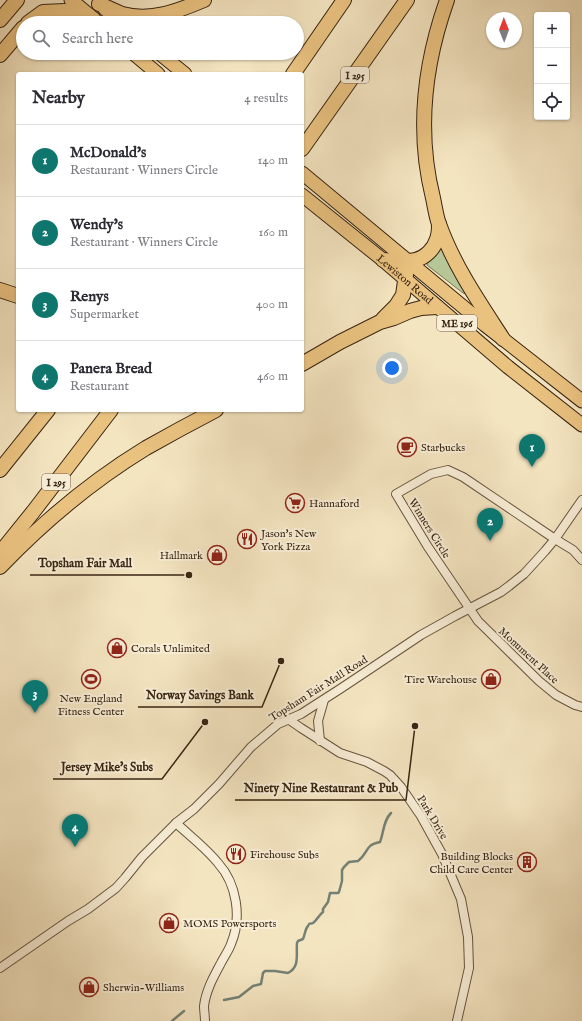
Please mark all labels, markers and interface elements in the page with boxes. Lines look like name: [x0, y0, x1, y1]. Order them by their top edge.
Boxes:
north arrow: [486, 12, 522, 48]
map controls: [534, 12, 570, 120]
button: +: [534, 12, 570, 48]
search box: [16, 16, 304, 60]
icon: search: [30, 27, 52, 49]
text: Search here: [62, 29, 133, 48]
button: −: [534, 48, 570, 84]
road number: I 295: [341, 67, 369, 83]
button: locate: [534, 84, 570, 120]
text: Nearby: [32, 88, 85, 109]
text: 4 results: [244, 90, 288, 107]
text: McDonald's: [70, 143, 146, 162]
text: 1: [43, 152, 47, 169]
text: 140 m: [258, 152, 288, 169]
text: Restaurant · Winners Circle: [70, 162, 218, 179]
text: Wendy's: [70, 215, 123, 234]
text: 2: [42, 224, 48, 241]
text: 160 m: [258, 224, 288, 241]
text: Restaurant · Winners Circle: [70, 234, 218, 251]
street label: Lewiston Road: [373, 252, 436, 308]
text: Renys: [70, 287, 109, 306]
text: 3: [43, 296, 47, 313]
text: 400 m: [256, 296, 288, 313]
text: Supermarket: [70, 306, 139, 323]
road number: ME 196: [437, 315, 477, 331]
your location: [382, 358, 402, 378]
text: Panera Bread: [70, 359, 152, 378]
text: 4: [42, 368, 48, 385]
text: 460 m: [257, 368, 288, 385]
text: Restaurant: [70, 378, 129, 395]
pin: 1: [519, 434, 545, 467]
cafe icon: Starbucks: [396, 436, 418, 458]
place label: Starbucks: [421, 441, 465, 455]
road number: I 295: [42, 474, 70, 490]
supermarket icon: Hannaford: [284, 492, 306, 514]
street label: Winners Circle: [405, 496, 453, 561]
place label: Hannaford: [309, 497, 360, 511]
pin: 2: [477, 508, 503, 541]
place label: Jason's New York Pizza: [259, 527, 317, 554]
restaurant icon: Jason's New York Pizza: [236, 528, 258, 550]
shop icon: Hallmark: [206, 544, 228, 566]
place label: Hallmark: [160, 549, 203, 563]
callout: Topsham Fair Mall: [30, 551, 140, 575]
text: Topsham Fair Mall: [37, 556, 133, 572]
street label: Monument Place: [495, 624, 561, 687]
shop icon: Corals Unlimited: [106, 637, 128, 659]
place label: Corals Unlimited: [131, 642, 210, 656]
street label: Topsham Fair Mall Road: [267, 653, 371, 725]
sports icon: New England Fitness Center: [80, 668, 102, 690]
shop icon: Tire Warehouse: [480, 668, 502, 690]
place label: Tire Warehouse: [405, 673, 477, 687]
pin: 3: [22, 680, 48, 713]
callout: Norway Savings Bank: [138, 683, 262, 707]
text: Norway Savings Bank: [145, 688, 254, 704]
place label: New England Fitness Center: [58, 692, 124, 719]
callout: Jersey Mike's Subs: [53, 755, 162, 779]
text: Jersey Mike's Subs: [59, 760, 154, 776]
callout: Ninety Nine Restaurant & Pub: [235, 776, 406, 800]
text: Ninety Nine Restaurant & Pub: [243, 781, 399, 797]
street label: Park Drive: [414, 793, 451, 842]
pin: 4: [62, 814, 88, 847]
restaurant icon: Firehouse Subs: [225, 843, 247, 865]
place label: Firehouse Subs: [250, 848, 319, 862]
place label: Building Blocks Child Care Center: [429, 850, 513, 877]
building icon: Building Blocks Child Care Center: [516, 851, 538, 873]
shop icon: MOMS Powersports: [158, 912, 180, 934]
place label: MOMS Powersports: [183, 917, 276, 931]
shop icon: Sherwin-Williams: [78, 976, 100, 998]
place label: Sherwin-Williams: [103, 981, 184, 995]

